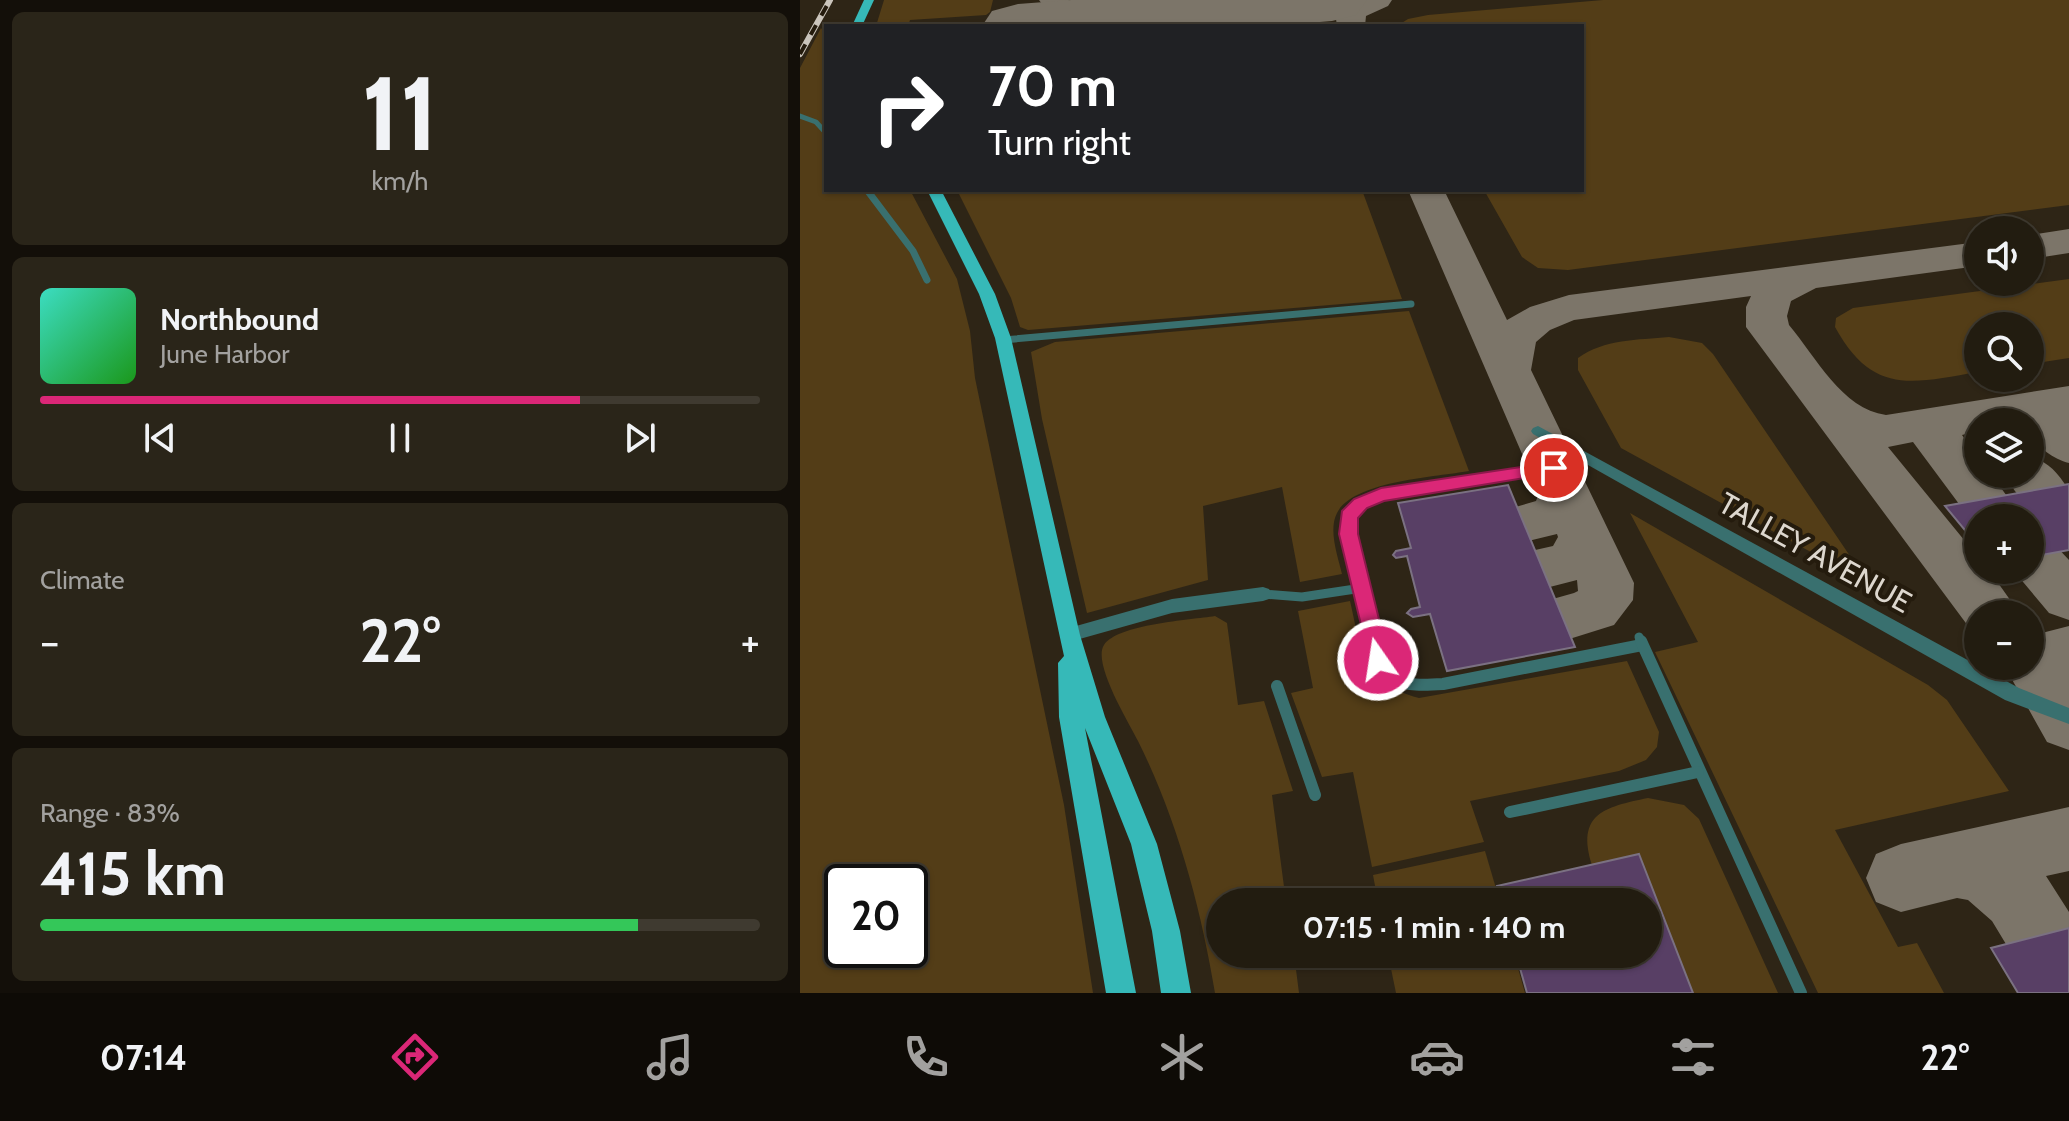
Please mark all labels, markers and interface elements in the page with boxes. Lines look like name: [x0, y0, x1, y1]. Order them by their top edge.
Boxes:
text: 11: [362, 50, 438, 176]
text: 70 m: [988, 52, 1117, 120]
icon: right: [856, 56, 960, 160]
text: Turn right: [988, 120, 1131, 164]
text: km/h: [372, 165, 428, 197]
map controls: [1964, 216, 2044, 680]
button: sound: [1964, 216, 2044, 296]
text: Northbound: [160, 301, 319, 338]
button: search: [1964, 312, 2044, 392]
text: June Harbor: [160, 338, 289, 370]
button: layers: [1964, 408, 2044, 488]
icon: previous: [138, 416, 182, 460]
icon: pause: [378, 416, 422, 460]
icon: next: [618, 416, 662, 460]
pin: [1520, 434, 1588, 502]
icon: arrive: [1532, 446, 1576, 490]
street label: TALLEY AVENUE: [1712, 484, 1918, 621]
button: +: [1964, 504, 2044, 584]
text: Climate: [40, 564, 125, 596]
button: −: [1964, 600, 2044, 680]
text: 22°: [360, 604, 440, 677]
text: −: [40, 615, 59, 668]
text: +: [741, 615, 760, 668]
position arrow: [1336, 618, 1420, 702]
text: Range · 83%: [40, 797, 180, 829]
text: 415 km: [40, 837, 226, 910]
speed limit sign: 20: [824, 864, 928, 968]
text: 07:15 · 1 min · 140 m: [1303, 909, 1565, 946]
icon: directions: [387, 1029, 443, 1085]
icon: music: [642, 1029, 698, 1085]
icon: phone: [898, 1029, 954, 1085]
icon: climate: [1154, 1029, 1210, 1085]
icon: car: [1409, 1029, 1465, 1085]
icon: filters: [1665, 1029, 1721, 1085]
text: 07:14: [100, 1035, 187, 1079]
text: 22°: [1921, 1035, 1969, 1079]

